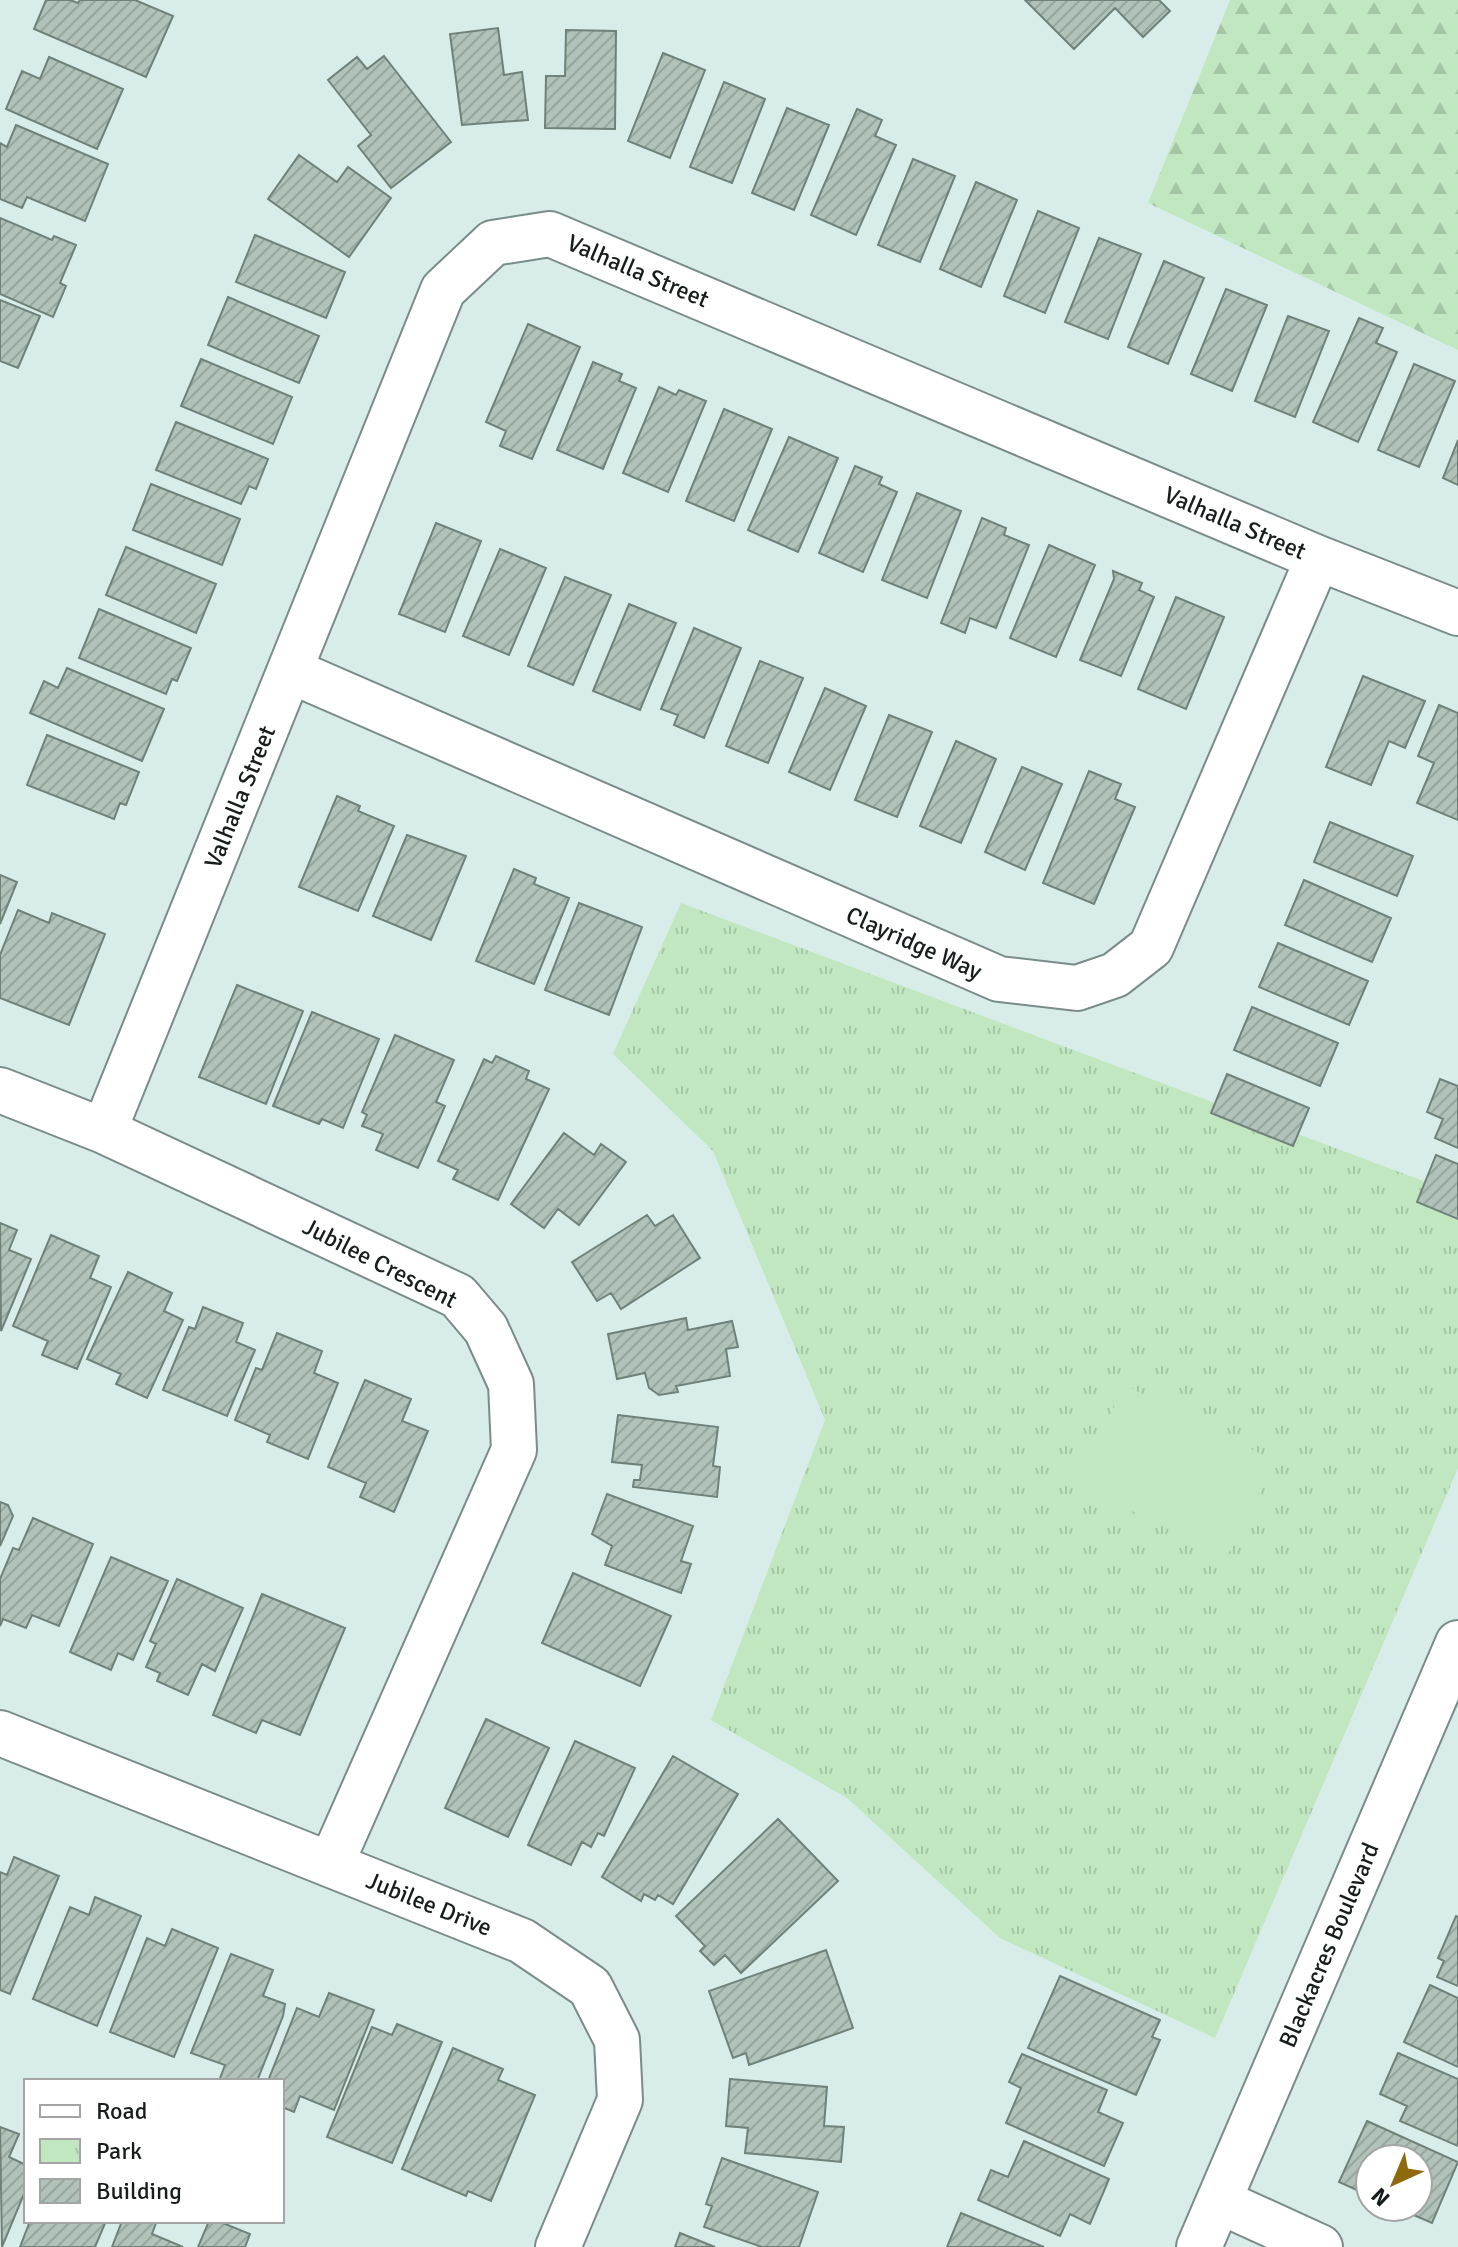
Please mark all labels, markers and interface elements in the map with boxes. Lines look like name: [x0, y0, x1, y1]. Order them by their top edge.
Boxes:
street label: Valhalla Street: [563, 228, 713, 314]
street label: Valhalla Street: [1160, 480, 1310, 566]
street label: Valhalla Street: [198, 721, 282, 873]
street label: Clayridge Way: [841, 900, 987, 986]
street label: Jubilee Crescent: [298, 1211, 462, 1315]
street label: Blackacres Boulevard: [1272, 1838, 1386, 2052]
street label: Jubilee Drive: [362, 1865, 496, 1943]
legend: [24, 2079, 284, 2223]
text: Road: [96, 2096, 147, 2126]
text: Park: [96, 2136, 142, 2166]
north arrow: [1354, 2143, 1434, 2223]
text: Building: [96, 2176, 182, 2206]
text: N: [1366, 2182, 1395, 2212]

